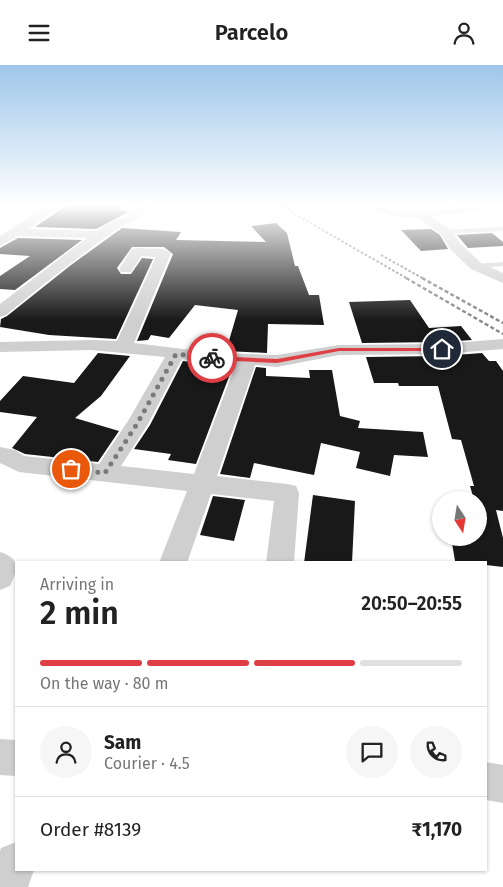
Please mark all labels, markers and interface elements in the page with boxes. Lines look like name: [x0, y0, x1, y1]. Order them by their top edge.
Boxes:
icon: menu: [25, 19, 53, 47]
text: Parcelo: [215, 19, 288, 46]
icon: person: [450, 19, 478, 47]
pin: [421, 328, 463, 370]
courier: [187, 333, 237, 383]
icon: home: [428, 335, 456, 363]
icon: bike: [198, 344, 226, 372]
pin: [50, 448, 92, 490]
icon: bag: [57, 455, 85, 483]
north arrow: [432, 491, 488, 546]
map controls: [432, 491, 487, 546]
text: Arriving in: [40, 575, 114, 594]
text: 20:50–20:55: [361, 592, 462, 615]
text: 2 min: [40, 594, 119, 632]
text: On the way · 80 m: [40, 674, 168, 693]
button: person: [40, 726, 92, 778]
button: chat: [346, 726, 398, 778]
button: phone: [410, 726, 462, 778]
text: Sam: [104, 731, 141, 754]
text: Courier · 4.5: [104, 754, 190, 773]
text: Order #8139: [40, 818, 141, 841]
text: ₹1,170: [412, 818, 462, 841]

